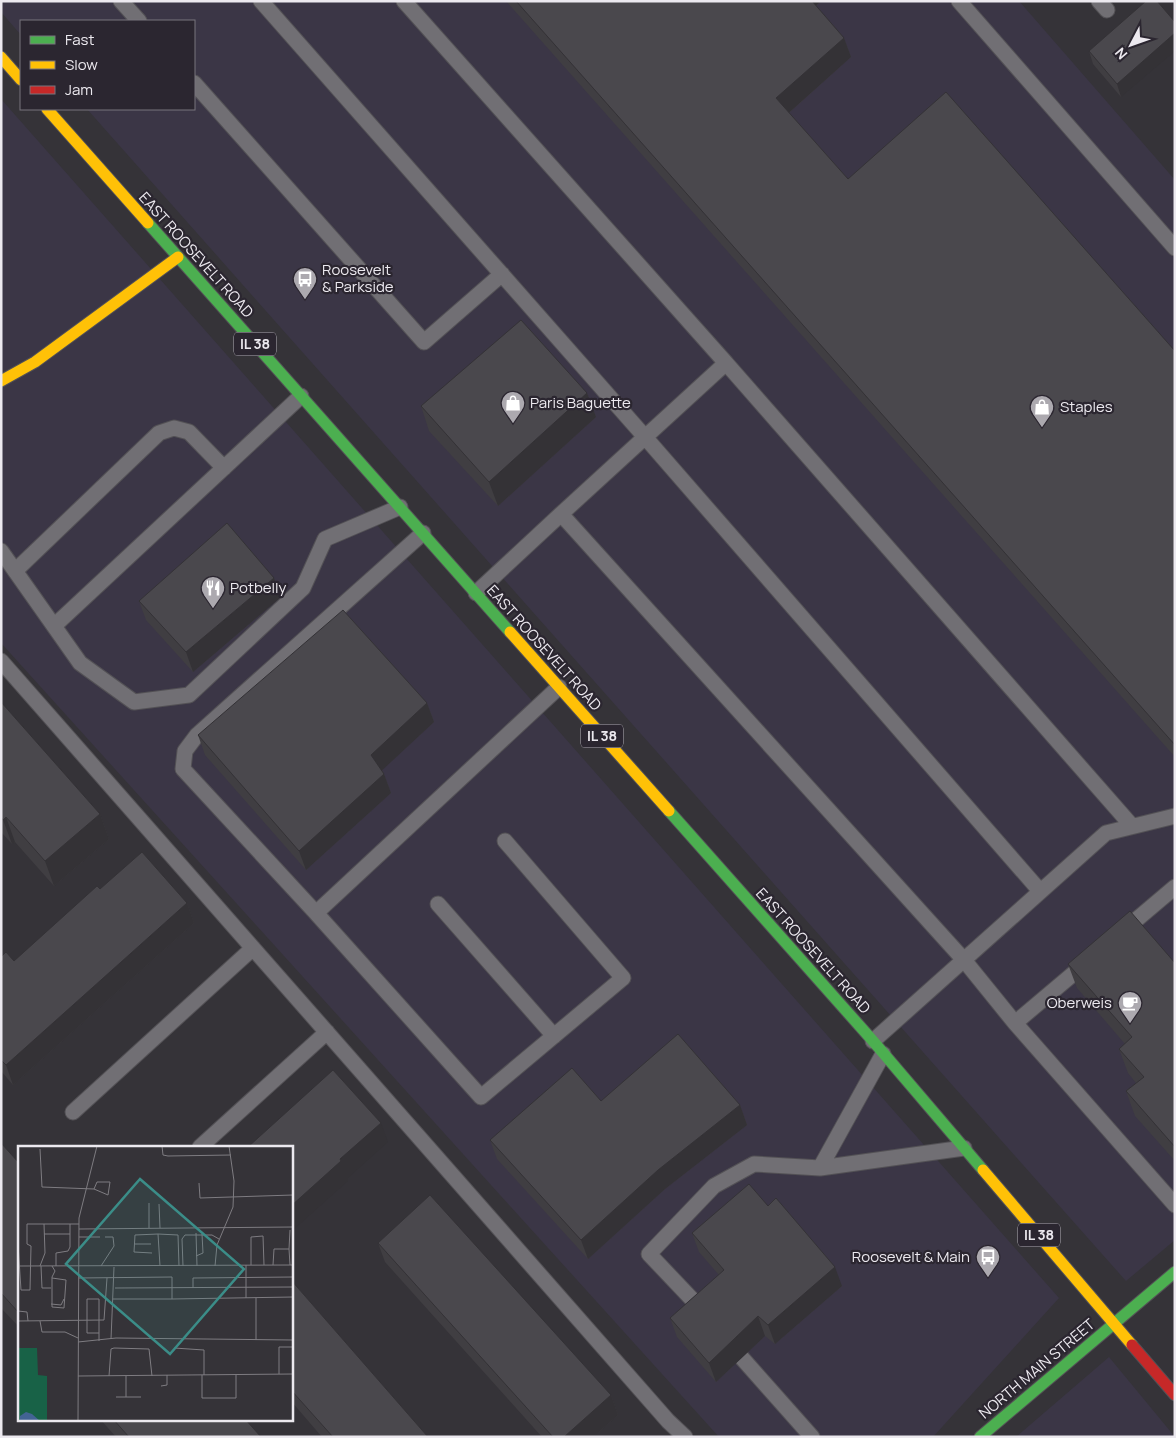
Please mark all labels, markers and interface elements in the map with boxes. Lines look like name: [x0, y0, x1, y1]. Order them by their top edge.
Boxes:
legend: [20, 20, 195, 110]
north arrow: [1106, 20, 1156, 70]
text: Fast: [65, 29, 94, 50]
text: N: [1110, 44, 1131, 64]
text: Slow: [65, 54, 98, 75]
text: Jam: [65, 79, 93, 100]
street label: EAST ROOSEVELT ROAD: [134, 187, 258, 322]
place label: Roosevelt & Parkside: [322, 259, 394, 297]
bus stop icon: Roosevelt & Parkside: [292, 266, 318, 300]
road number: IL 38: [234, 332, 276, 356]
shop icon: Paris Baguette: [500, 390, 526, 424]
place label: Paris Baguette: [530, 392, 631, 413]
shop icon: Staples: [1029, 394, 1055, 428]
place label: Staples: [1060, 396, 1113, 417]
restaurant icon: Potbelly: [200, 575, 226, 609]
place label: Potbelly: [230, 577, 287, 598]
street label: EAST ROOSEVELT ROAD: [482, 580, 606, 715]
road number: IL 38: [581, 724, 623, 748]
street label: EAST ROOSEVELT ROAD: [751, 883, 875, 1018]
cafe icon: Oberweis: [1117, 990, 1143, 1024]
place label: Oberweis: [1047, 992, 1112, 1013]
inset map: [18, 1146, 292, 1420]
road number: IL 38: [1018, 1224, 1060, 1246]
bus stop icon: Roosevelt & Main: [975, 1244, 1001, 1278]
place label: Roosevelt & Main: [852, 1246, 970, 1267]
street label: NORTH MAIN STREET: [974, 1314, 1099, 1423]

